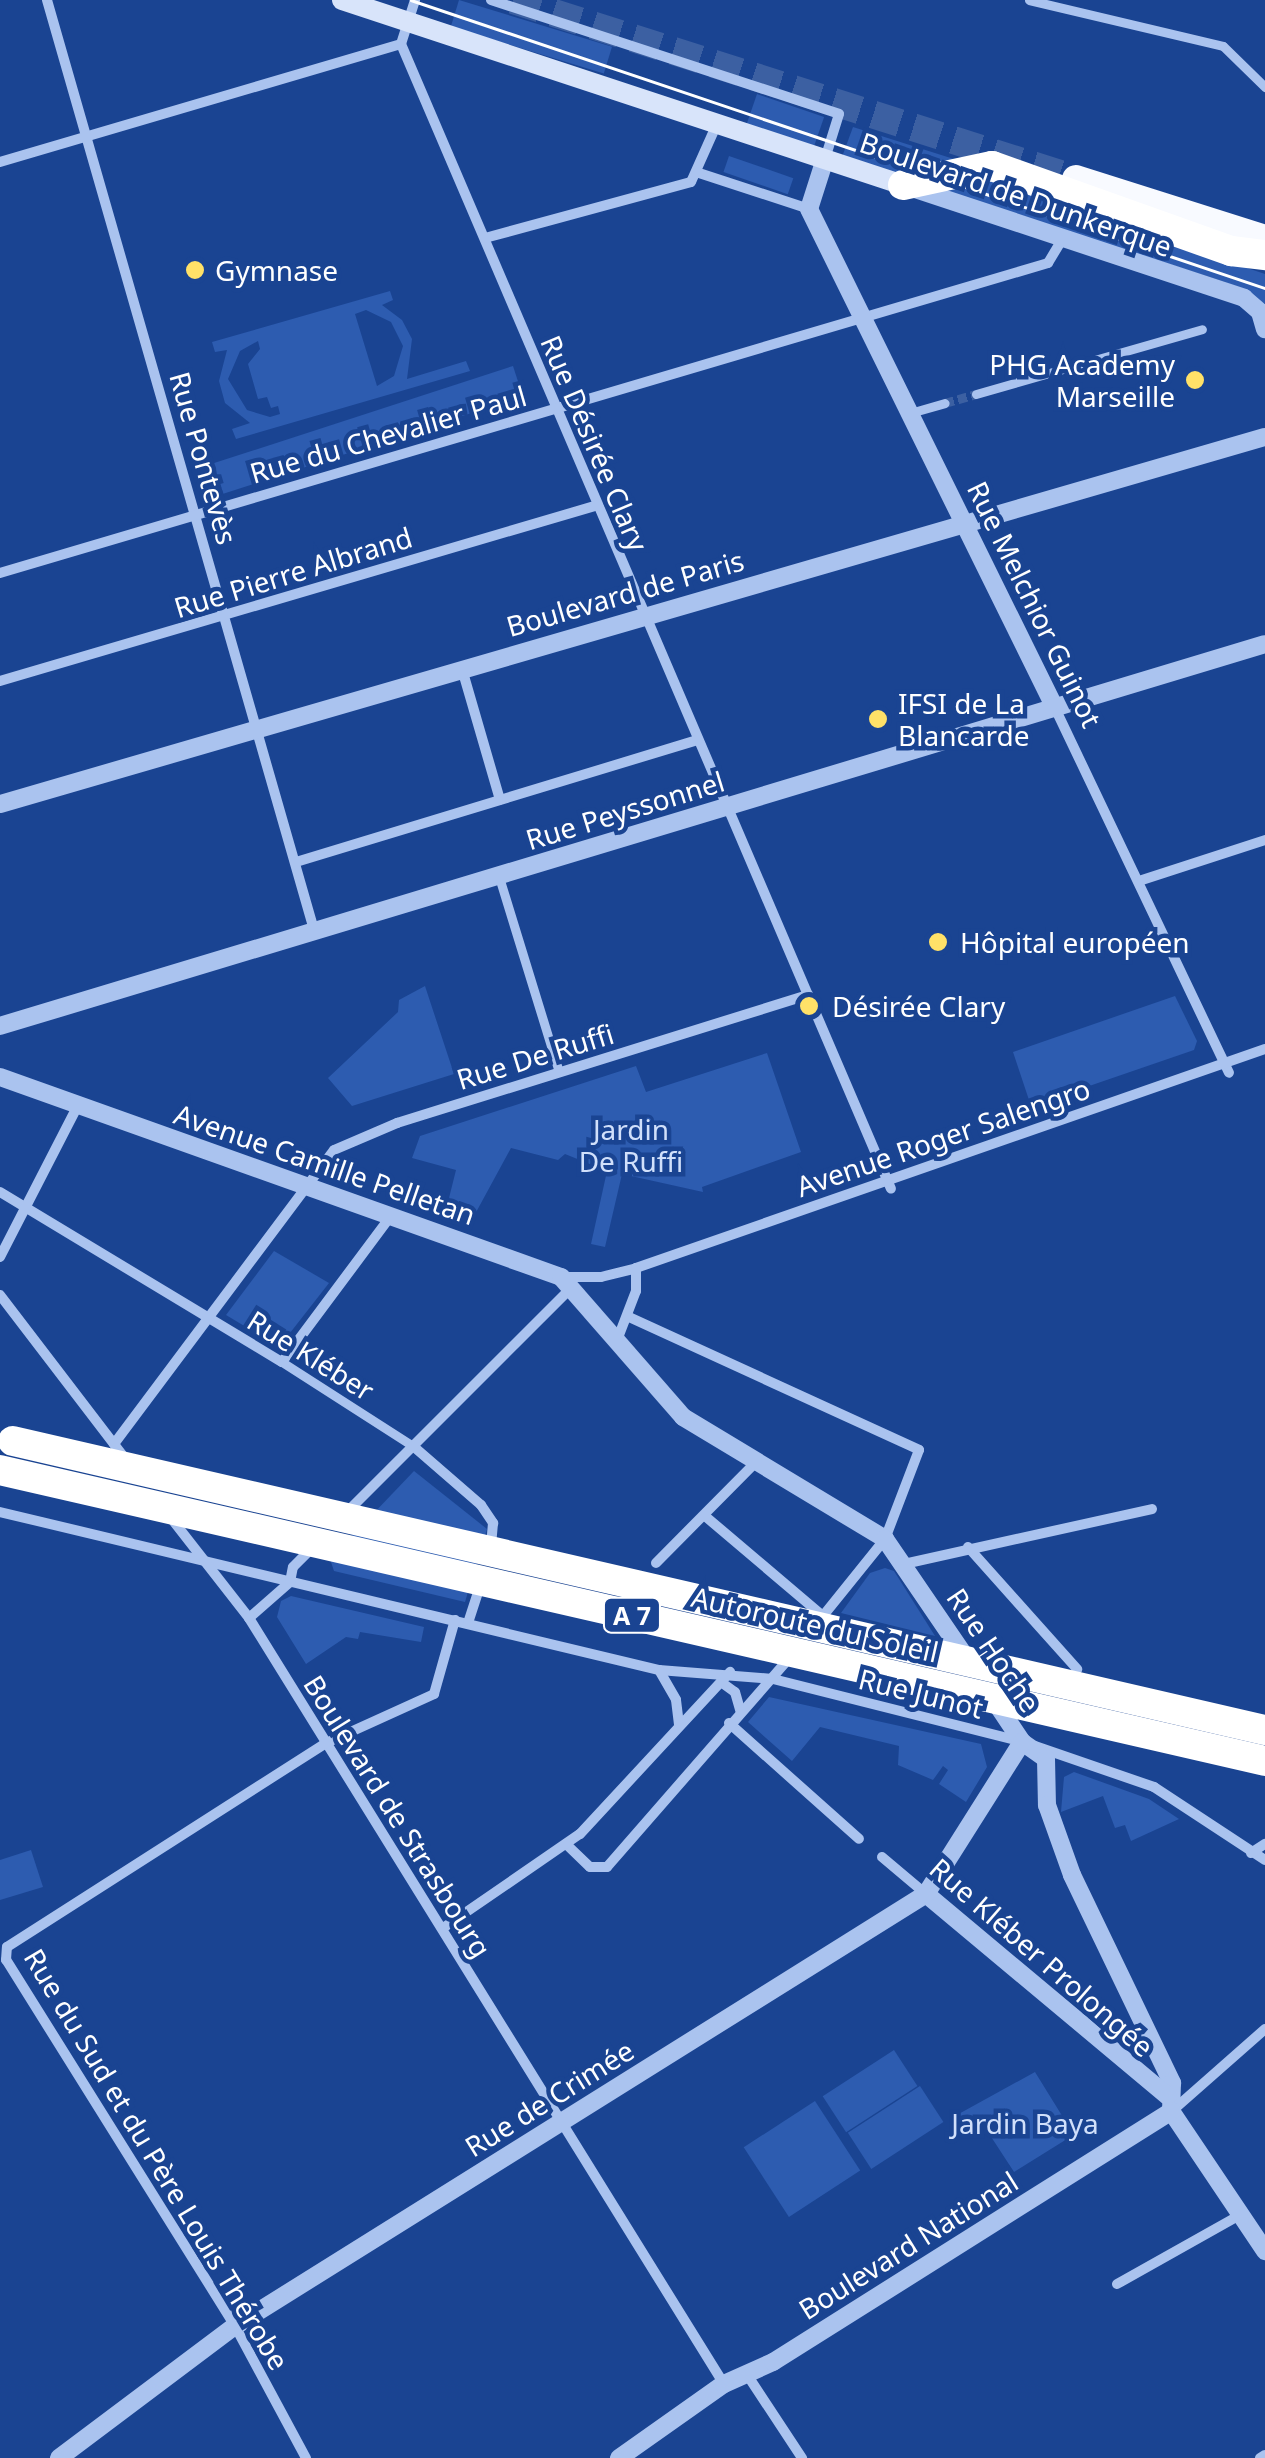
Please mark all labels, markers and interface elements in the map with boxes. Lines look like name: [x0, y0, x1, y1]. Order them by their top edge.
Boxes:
street label: Boulevard de Dunkerque: [856, 125, 1176, 263]
place label: Gymnase: [215, 253, 338, 287]
marker: Gymnase: [184, 259, 206, 281]
street label: Rue Désirée Clary: [534, 330, 656, 556]
place label: PHG Academy Marseille: [989, 347, 1175, 413]
street label: Rue Pontevès: [163, 368, 245, 548]
marker: PHG Academy Marseille: [1184, 369, 1206, 391]
street label: Rue du Chevalier Paul: [246, 378, 530, 490]
street label: Rue Melchior Guinot: [961, 476, 1109, 732]
street label: Rue Pierre Albrand: [170, 520, 416, 624]
street label: Boulevard de Paris: [502, 543, 748, 643]
place label: IFSI de La Blancarde: [898, 686, 1030, 752]
marker: IFSI de La Blancarde: [867, 708, 889, 730]
street label: Rue Peyssonnel: [522, 764, 728, 856]
place label: Hôpital européen: [960, 925, 1190, 959]
marker: Hôpital européen: [925, 929, 951, 955]
place label: Désirée Clary: [832, 989, 1005, 1023]
marker: Désirée Clary: [796, 993, 822, 1019]
street label: Rue De Ruffi: [452, 1016, 618, 1096]
street label: Avenue Roger Salengro: [792, 1071, 1094, 1203]
street label: Avenue Camille Pelletan: [170, 1097, 480, 1231]
park label: Jardin De Ruffi: [579, 1112, 683, 1178]
street label: Rue Kléber: [242, 1303, 380, 1407]
street label: Autoroute du Soleil: [688, 1579, 942, 1669]
street label: Rue Hoche: [940, 1582, 1048, 1718]
road number: A 7: [602, 1595, 662, 1635]
street label: Rue Junot: [855, 1661, 987, 1725]
street label: Boulevard de Strasbourg: [297, 1669, 499, 1963]
street label: Rue Kléber Prolongée: [923, 1851, 1161, 2063]
street label: Rue du Sud et du Père Louis Thérobe: [18, 1942, 296, 2376]
street label: Rue de Crimée: [459, 2033, 639, 2163]
park label: Jardin Baya: [951, 2106, 1099, 2140]
street label: Boulevard National: [792, 2164, 1024, 2326]

